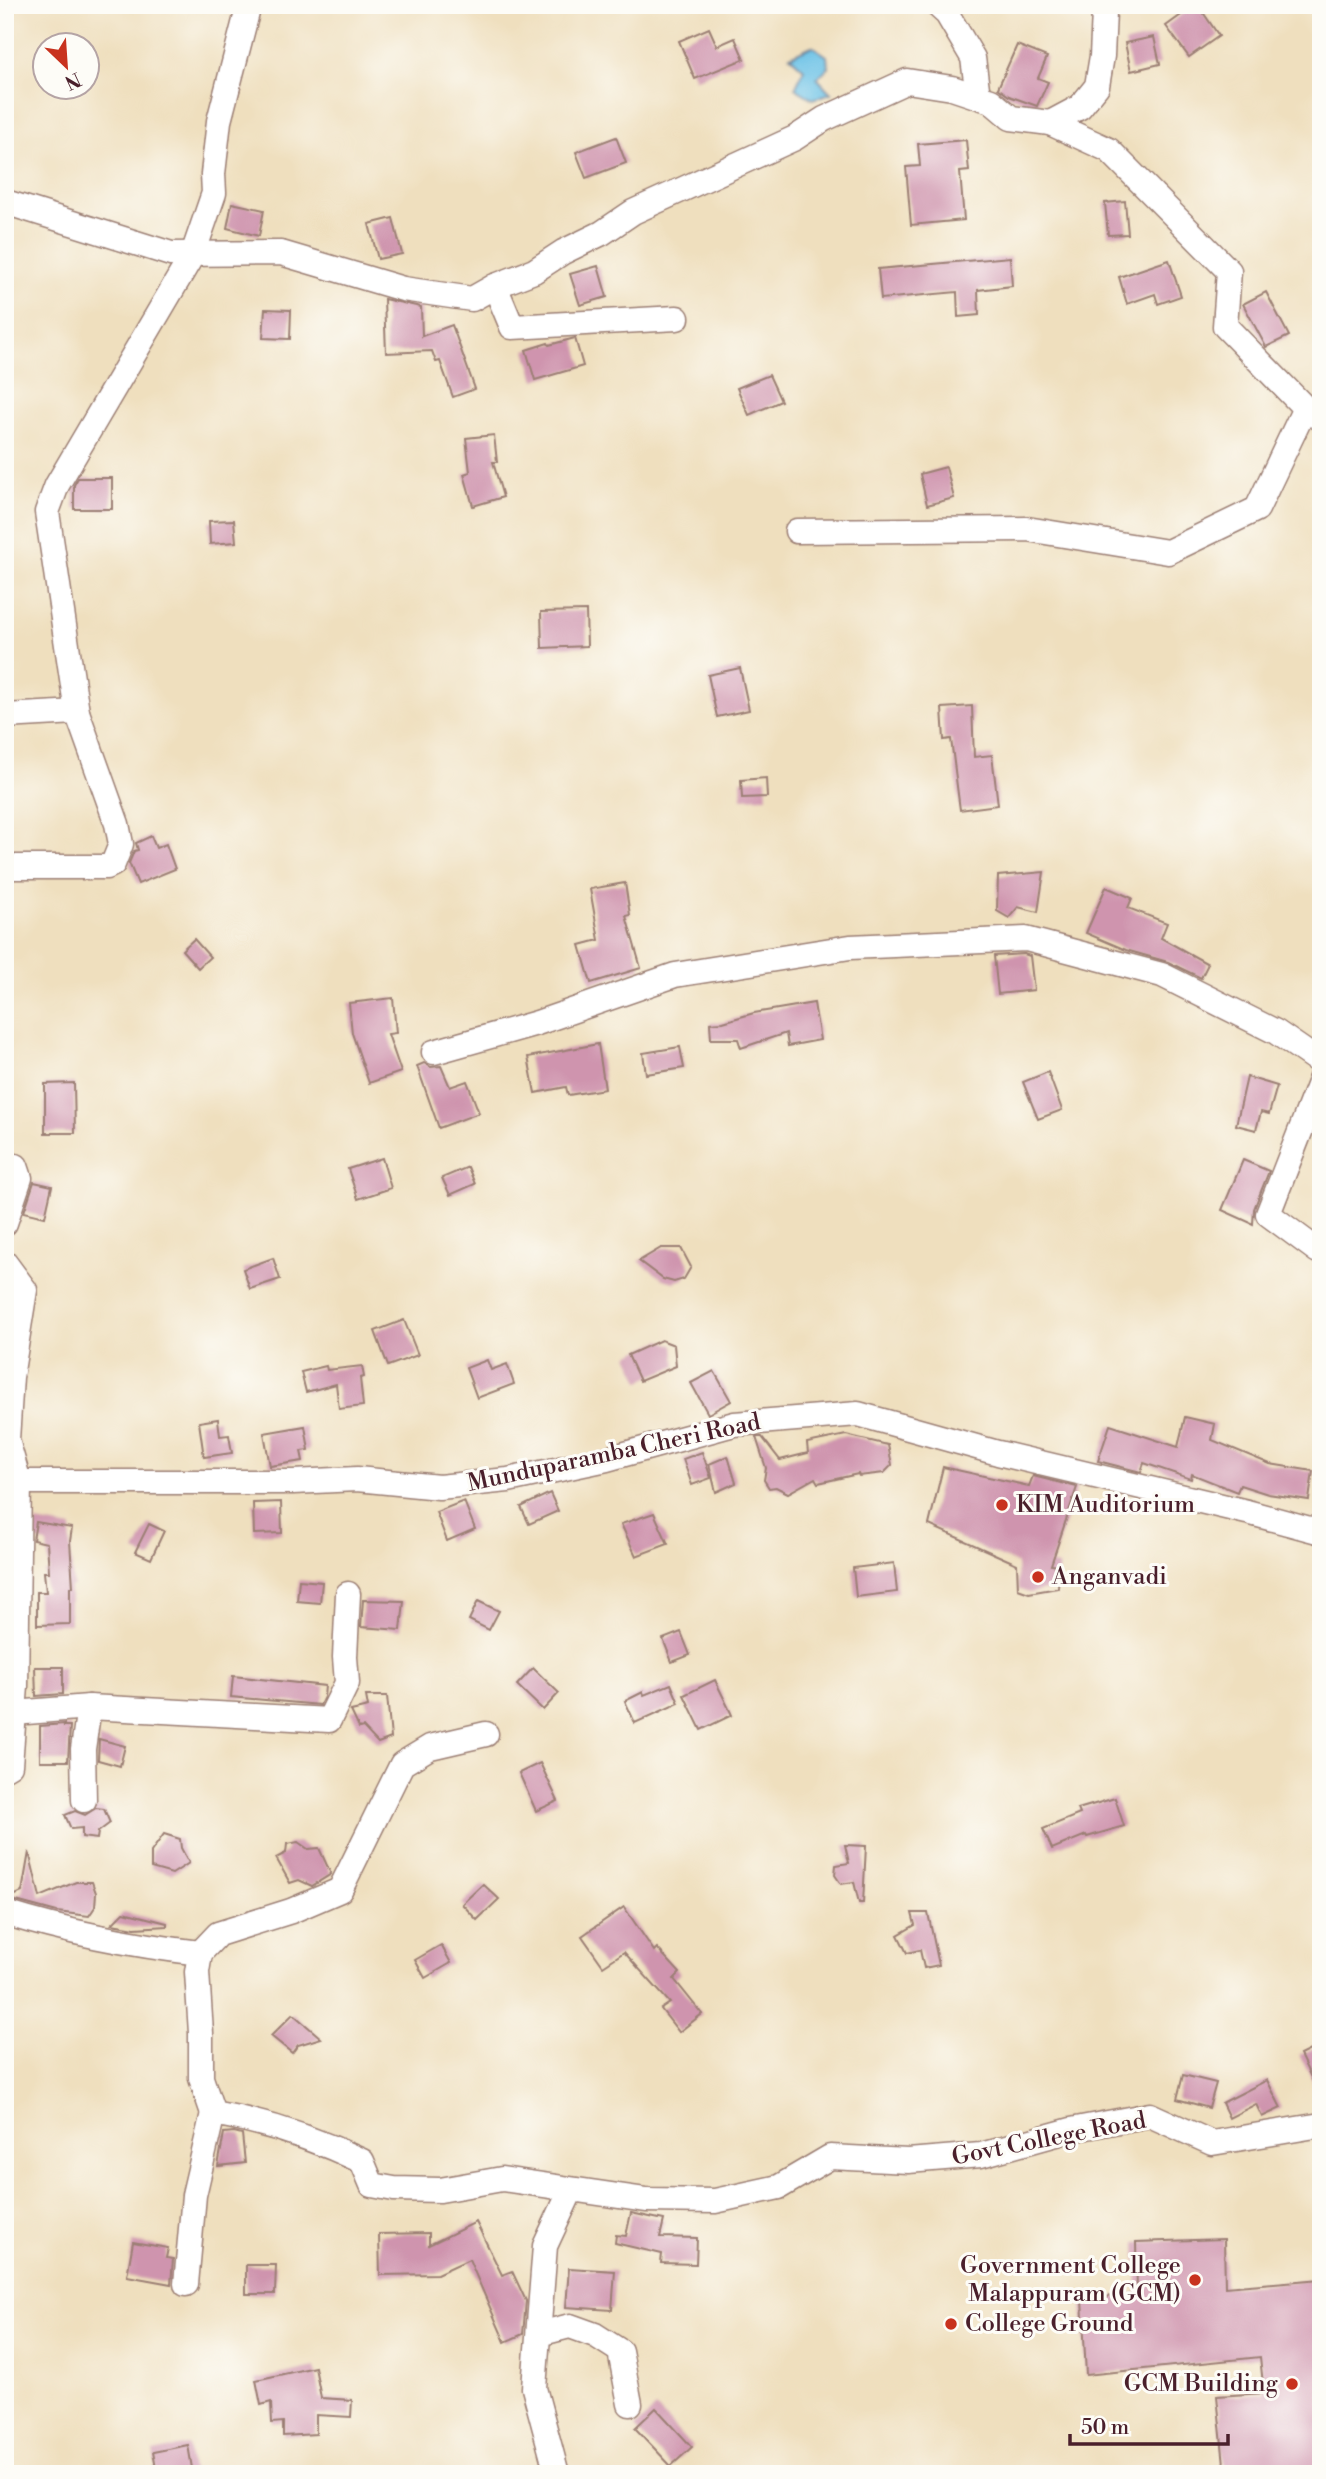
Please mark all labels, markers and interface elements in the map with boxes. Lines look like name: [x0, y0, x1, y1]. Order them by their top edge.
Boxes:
north arrow: [32, 32, 102, 102]
text: N: [61, 66, 85, 95]
street label: Munduparamba Cheri Road: [465, 1407, 764, 1499]
place label: KIM Auditorium: [1016, 1490, 1195, 1520]
marker: KIM Auditorium: [994, 1497, 1010, 1513]
place label: Anganvadi: [1051, 1562, 1167, 1592]
marker: Anganvadi: [1030, 1569, 1046, 1585]
street label: Govt College Road: [949, 2105, 1149, 2173]
place label: Government College Malappuram (GCM): [960, 2251, 1181, 2309]
marker: Government College Malappuram (GCM): [1187, 2272, 1203, 2288]
place label: College Ground: [965, 2309, 1134, 2339]
marker: College Ground: [943, 2316, 959, 2332]
place label: GCM Building: [1124, 2369, 1279, 2399]
marker: GCM Building: [1284, 2376, 1300, 2392]
scale bar: [1070, 2402, 1228, 2446]
text: 50 m: [1081, 2415, 1129, 2441]

